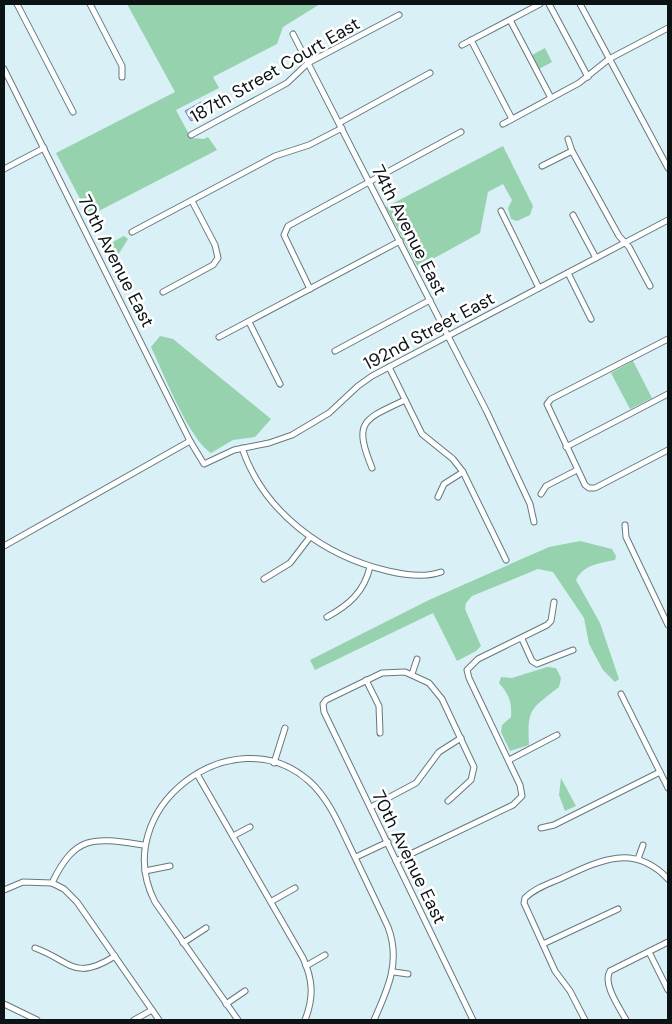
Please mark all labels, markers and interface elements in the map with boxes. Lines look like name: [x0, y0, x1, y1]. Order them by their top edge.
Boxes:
street label: 187th Street Court East: [186, 12, 364, 128]
street label: 74th Avenue East: [366, 161, 452, 299]
street label: 70th Avenue East: [72, 191, 160, 331]
street label: 192nd Street East: [359, 286, 499, 376]
street label: 70th Avenue East: [366, 786, 452, 928]

